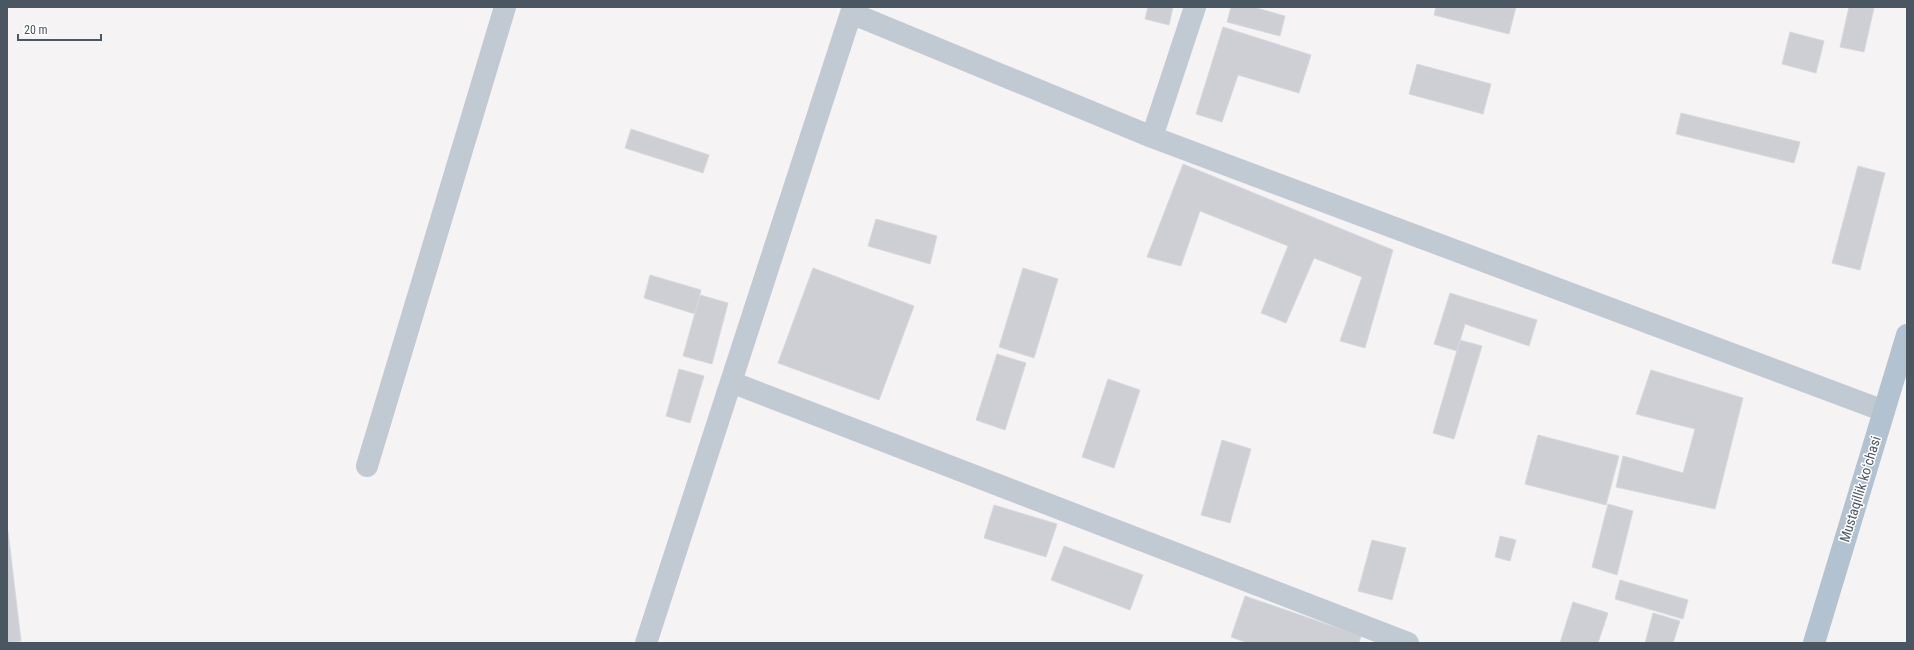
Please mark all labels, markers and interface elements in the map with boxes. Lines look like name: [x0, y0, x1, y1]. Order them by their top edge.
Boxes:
scale bar: [18, 16, 101, 42]
text: 20 m: [24, 23, 48, 37]
street label: Mustaqillik koʻchasi: [1836, 434, 1884, 544]

